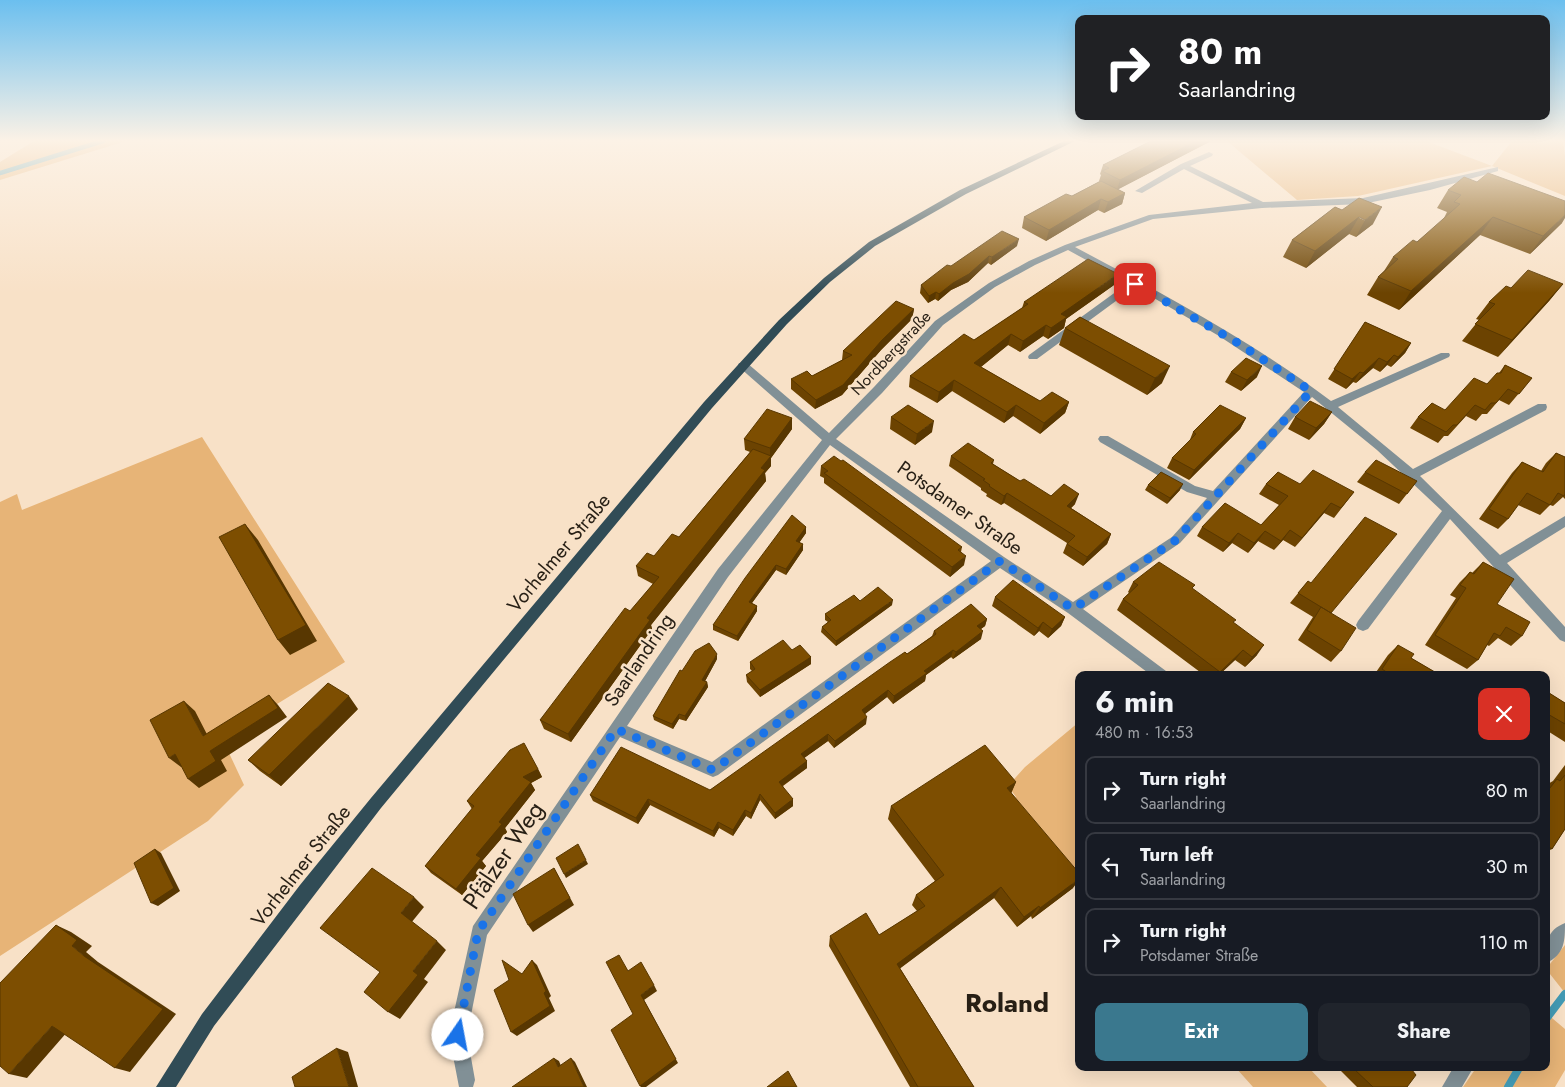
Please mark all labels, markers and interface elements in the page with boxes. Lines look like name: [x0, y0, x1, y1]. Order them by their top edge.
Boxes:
text: 80 m: [1178, 27, 1262, 77]
icon: right: [1095, 35, 1160, 100]
text: Saarlandring: [1178, 73, 1296, 105]
pin: [1114, 263, 1156, 305]
icon: arrive: [1121, 270, 1149, 298]
street label: Nordbergstraße: [846, 306, 936, 400]
street label: Potsdamer Straße: [891, 454, 1029, 562]
street label: Vorhelmer Straße: [501, 487, 617, 619]
street label: Saarlandring: [597, 607, 681, 713]
text: 6 min: [1095, 680, 1174, 723]
button: close: [1478, 688, 1530, 740]
text: 480 m · 16:53: [1095, 721, 1193, 744]
text: Turn right: [1140, 765, 1226, 792]
icon: right: [1097, 776, 1125, 804]
text: 80 m: [1486, 777, 1528, 804]
text: Saarlandring: [1140, 792, 1226, 815]
street label: Pfälzer Weg: [454, 794, 552, 916]
street label: Vorhelmer Straße: [244, 799, 358, 933]
text: Turn left: [1140, 841, 1213, 868]
icon: left: [1097, 852, 1125, 880]
text: 30 m: [1486, 853, 1528, 880]
text: Saarlandring: [1140, 868, 1226, 891]
text: Turn right: [1140, 917, 1226, 944]
icon: right: [1097, 928, 1125, 956]
text: 110 m: [1479, 929, 1528, 956]
text: Potsdamer Straße: [1140, 944, 1258, 967]
district label: Roland: [965, 984, 1049, 1022]
button: Exit: [1095, 1003, 1308, 1061]
button: Share: [1318, 1003, 1530, 1061]
position arrow: [431, 1008, 483, 1060]

